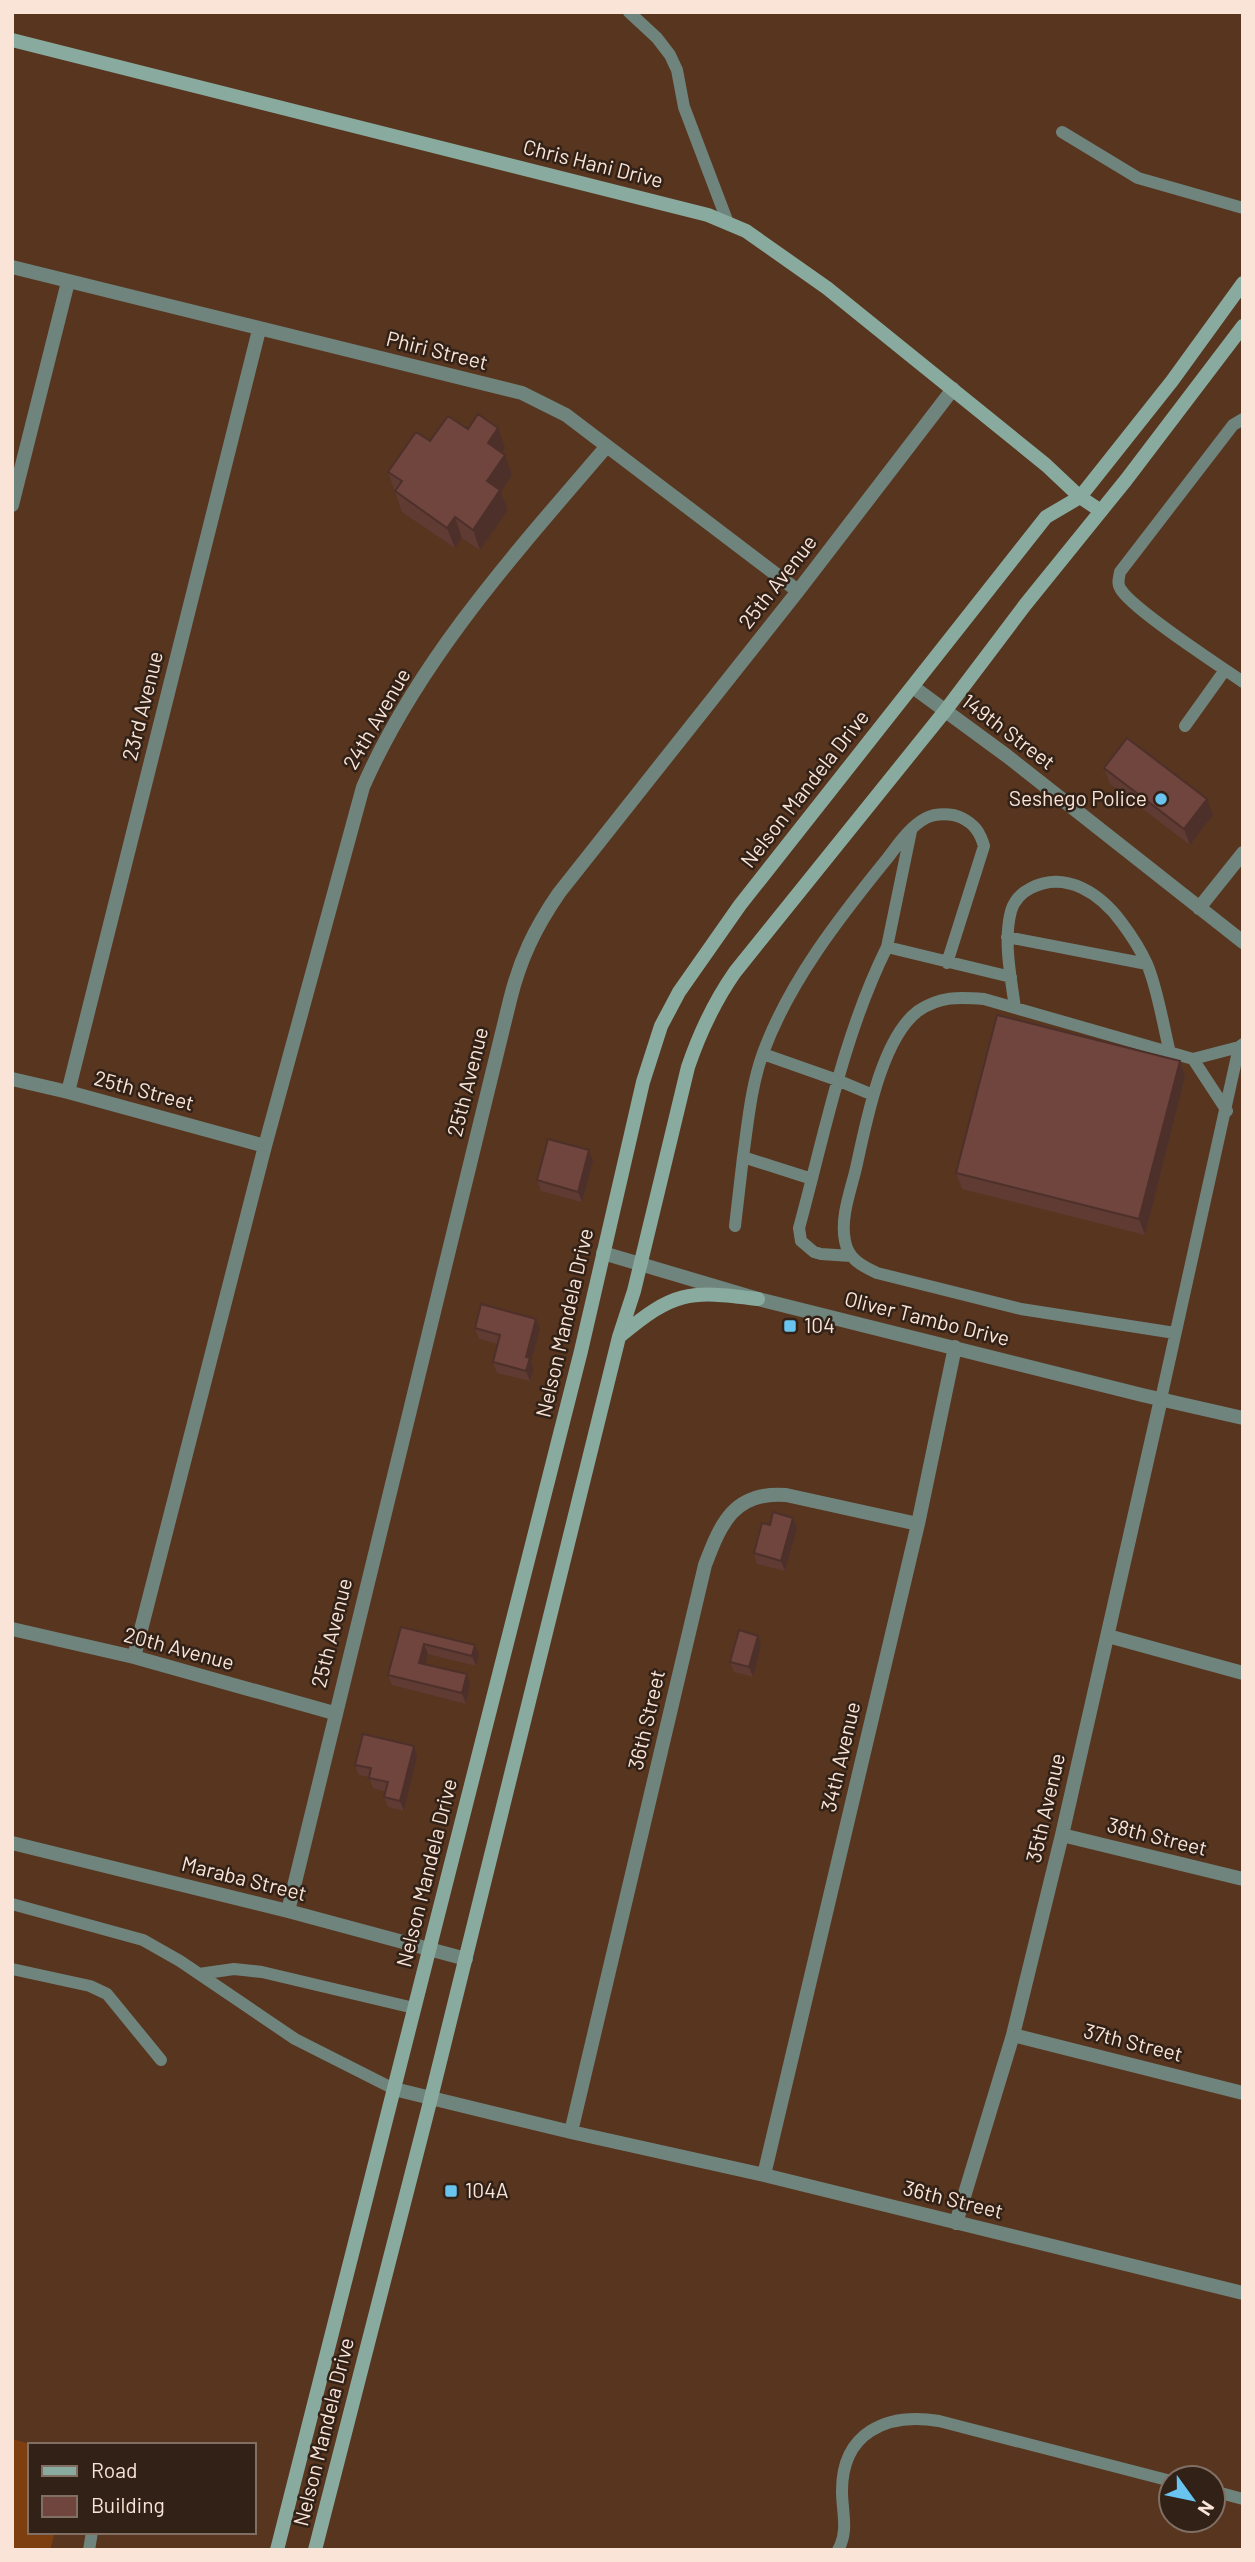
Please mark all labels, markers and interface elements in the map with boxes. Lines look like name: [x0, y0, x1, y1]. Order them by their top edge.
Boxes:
street label: Chris Hani Drive: [521, 133, 666, 192]
street label: Phiri Street: [384, 325, 491, 374]
street label: 25th Avenue: [733, 529, 821, 633]
street label: 23rd Avenue: [116, 648, 167, 763]
street label: 24th Avenue: [337, 663, 415, 773]
street label: 149th Street: [957, 688, 1060, 774]
street label: Nelson Mandela Drive: [734, 704, 873, 872]
place label: Seshego Police: [1009, 785, 1147, 810]
marker: Seshego Police: [1153, 791, 1169, 807]
street label: 25th Avenue: [441, 1024, 492, 1139]
street label: 25th Street: [92, 1064, 197, 1115]
street label: Nelson Mandela Drive: [530, 1226, 597, 1420]
street label: Oliver Tambo Drive: [842, 1285, 1013, 1350]
place label: 104: [804, 1312, 835, 1337]
marker: 104: [782, 1318, 798, 1334]
street label: 25th Avenue: [305, 1575, 356, 1690]
street label: 20th Avenue: [122, 1621, 237, 1674]
street label: 36th Street: [622, 1667, 669, 1772]
street label: 34th Avenue: [815, 1699, 864, 1814]
street label: 35th Avenue: [1020, 1751, 1069, 1865]
street label: Nelson Mandela Drive: [390, 1776, 461, 1969]
street label: 38th Street: [1105, 1811, 1210, 1860]
street label: Maraba Street: [179, 1850, 309, 1905]
street label: 37th Street: [1081, 2017, 1186, 2066]
street label: 36th Street: [901, 2174, 1006, 2223]
place label: 104A: [465, 2177, 509, 2202]
marker: 104A: [443, 2183, 459, 2199]
street label: Nelson Mandela Drive: [287, 2335, 358, 2528]
legend: [28, 2443, 256, 2534]
text: Road: [91, 2457, 137, 2482]
north arrow: [1157, 2464, 1227, 2534]
text: Building: [91, 2492, 165, 2517]
text: N: [1194, 2497, 1220, 2520]

